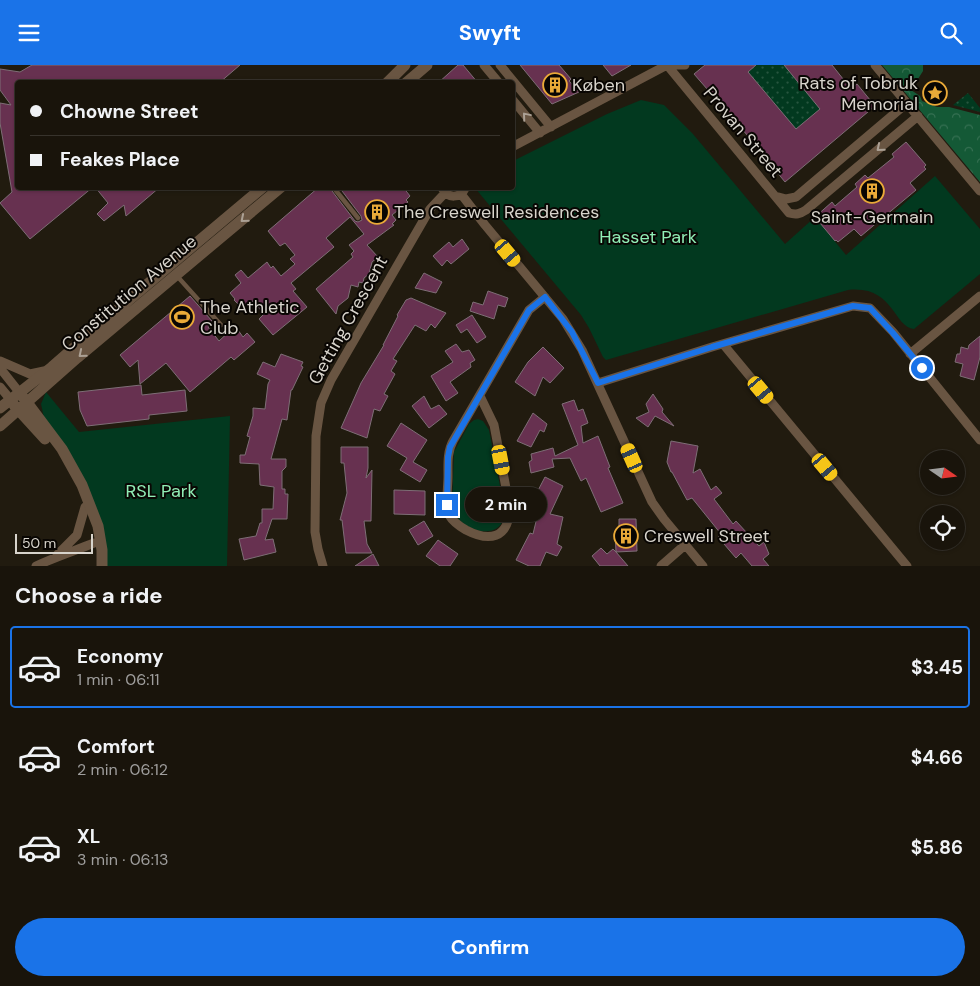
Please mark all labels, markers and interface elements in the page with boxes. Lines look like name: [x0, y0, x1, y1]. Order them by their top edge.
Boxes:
text: Swyft: [459, 18, 521, 47]
icon: menu: [15, 19, 43, 47]
icon: search: [937, 19, 965, 47]
place label: Rats of Tobruk Memorial: [799, 71, 918, 116]
building icon: Køben: [542, 72, 568, 98]
place label: Køben: [572, 73, 625, 97]
place icon: Rats of Tobruk Memorial: [922, 80, 948, 106]
street label: Provan Street: [698, 81, 788, 183]
text: Chowne Street: [60, 99, 199, 124]
one-way arrow: [524, 113, 532, 122]
one-way arrow: [877, 142, 886, 151]
text: Feakes Place: [60, 147, 180, 172]
building icon: Saint-Germain: [859, 178, 885, 204]
building icon: The Creswell Residences: [364, 199, 390, 225]
place label: The Creswell Residences: [394, 200, 599, 224]
place label: Saint-Germain: [811, 205, 933, 229]
one-way arrow: [240, 213, 249, 222]
park label: Hasset Park: [599, 225, 697, 249]
street label: Constitution Avenue: [56, 229, 202, 357]
car: [492, 237, 523, 269]
street label: Getting Crescent: [303, 251, 393, 389]
place label: The Athletic Club: [200, 295, 300, 340]
sports icon: The Athletic Club: [169, 304, 195, 330]
one-way arrow: [79, 348, 88, 357]
route start: [911, 357, 933, 379]
car: [745, 374, 776, 406]
car: [619, 441, 644, 475]
car: [490, 444, 511, 476]
north arrow: [920, 450, 965, 495]
map controls: [920, 450, 965, 550]
car: [809, 451, 840, 483]
park label: RSL Park: [126, 479, 196, 503]
callout: 2 min: [464, 487, 547, 523]
route end: [436, 494, 458, 516]
text: 2 min: [485, 494, 527, 515]
button: locate: [920, 505, 965, 550]
building icon: Creswell Street: [613, 523, 639, 549]
place label: Creswell Street: [644, 524, 770, 548]
scale bar: [15, 531, 92, 554]
text: 50 m: [22, 534, 56, 552]
text: Choose a ride: [15, 581, 163, 610]
text: Economy: [77, 644, 164, 669]
icon: car: [17, 645, 62, 690]
text: $3.45: [911, 655, 963, 680]
text: 1 min · 06:11: [77, 669, 159, 690]
text: Comfort: [77, 734, 155, 759]
icon: car: [17, 735, 62, 780]
text: $4.66: [911, 745, 963, 770]
text: 2 min · 06:12: [77, 759, 168, 780]
text: XL: [77, 824, 100, 849]
icon: car: [17, 825, 62, 870]
text: $5.86: [911, 835, 963, 860]
text: 3 min · 06:13: [77, 849, 168, 870]
button: Confirm: [15, 918, 965, 976]

